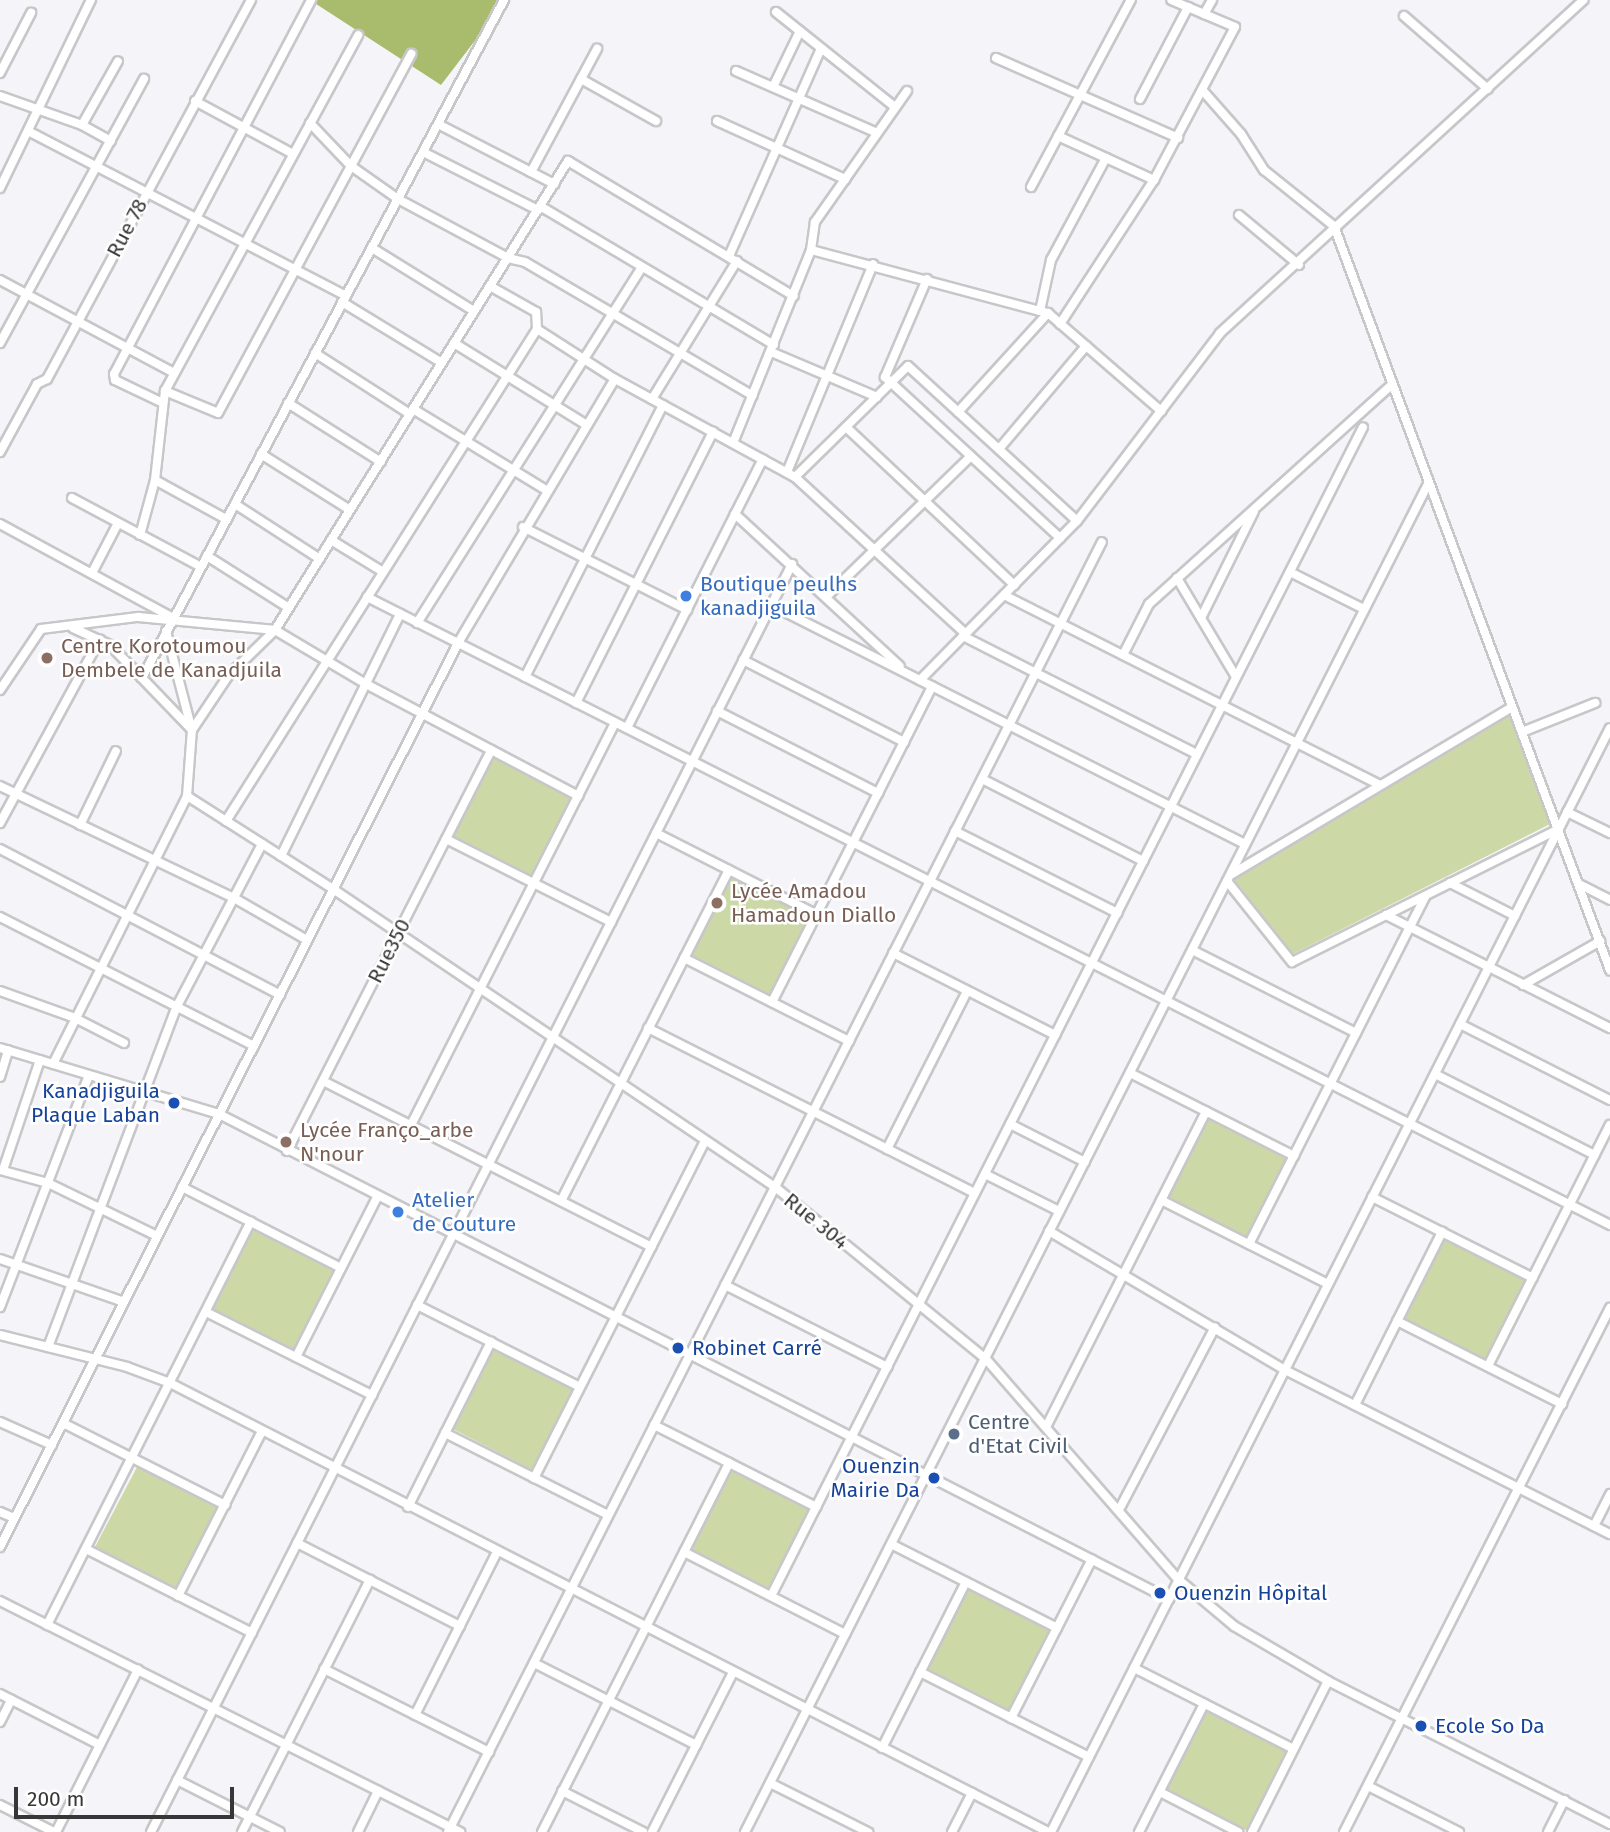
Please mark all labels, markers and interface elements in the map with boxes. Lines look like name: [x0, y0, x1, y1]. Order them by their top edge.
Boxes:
street label: Rue 78: [101, 195, 153, 261]
place label: Boutique peulhs kanadjiguila: [700, 571, 857, 621]
marker: Boutique peulhs kanadjiguila: [678, 588, 694, 604]
place label: Centre Korotoumou Dembele de Kanadjuila: [61, 633, 282, 683]
marker: Centre Korotoumou Dembele de Kanadjuila: [39, 650, 55, 666]
place label: Lycée Amadou Hamadoun Diallo: [731, 878, 896, 928]
marker: Lycée Amadou Hamadoun Diallo: [709, 895, 725, 911]
street label: Rue350: [362, 915, 416, 987]
place label: Kanadjiguila Plaque Laban: [31, 1078, 160, 1128]
marker: Kanadjiguila Plaque Laban: [166, 1095, 182, 1111]
place label: Lycée Franço_arbe N'nour: [300, 1117, 473, 1167]
marker: Lycée Franço_arbe N'nour: [278, 1134, 294, 1150]
place label: Atelier de Couture: [412, 1187, 516, 1237]
street label: Rue 304: [779, 1188, 853, 1254]
marker: Atelier de Couture: [390, 1204, 406, 1220]
place label: Robinet Carré: [692, 1335, 822, 1361]
marker: Robinet Carré: [670, 1340, 686, 1356]
place label: Centre d'Etat Civil: [968, 1409, 1068, 1459]
marker: Centre d'Etat Civil: [946, 1426, 962, 1442]
place label: Ouenzin Mairie Da: [831, 1453, 920, 1503]
marker: Ouenzin Mairie Da: [926, 1470, 942, 1486]
place label: Ouenzin Hôpital: [1174, 1580, 1327, 1606]
marker: Ouenzin Hôpital: [1152, 1585, 1168, 1601]
place label: Ecole So Da: [1435, 1713, 1545, 1739]
marker: Ecole So Da: [1413, 1718, 1429, 1734]
scale bar: [18, 1772, 238, 1816]
text: 200 m: [27, 1786, 84, 1812]

